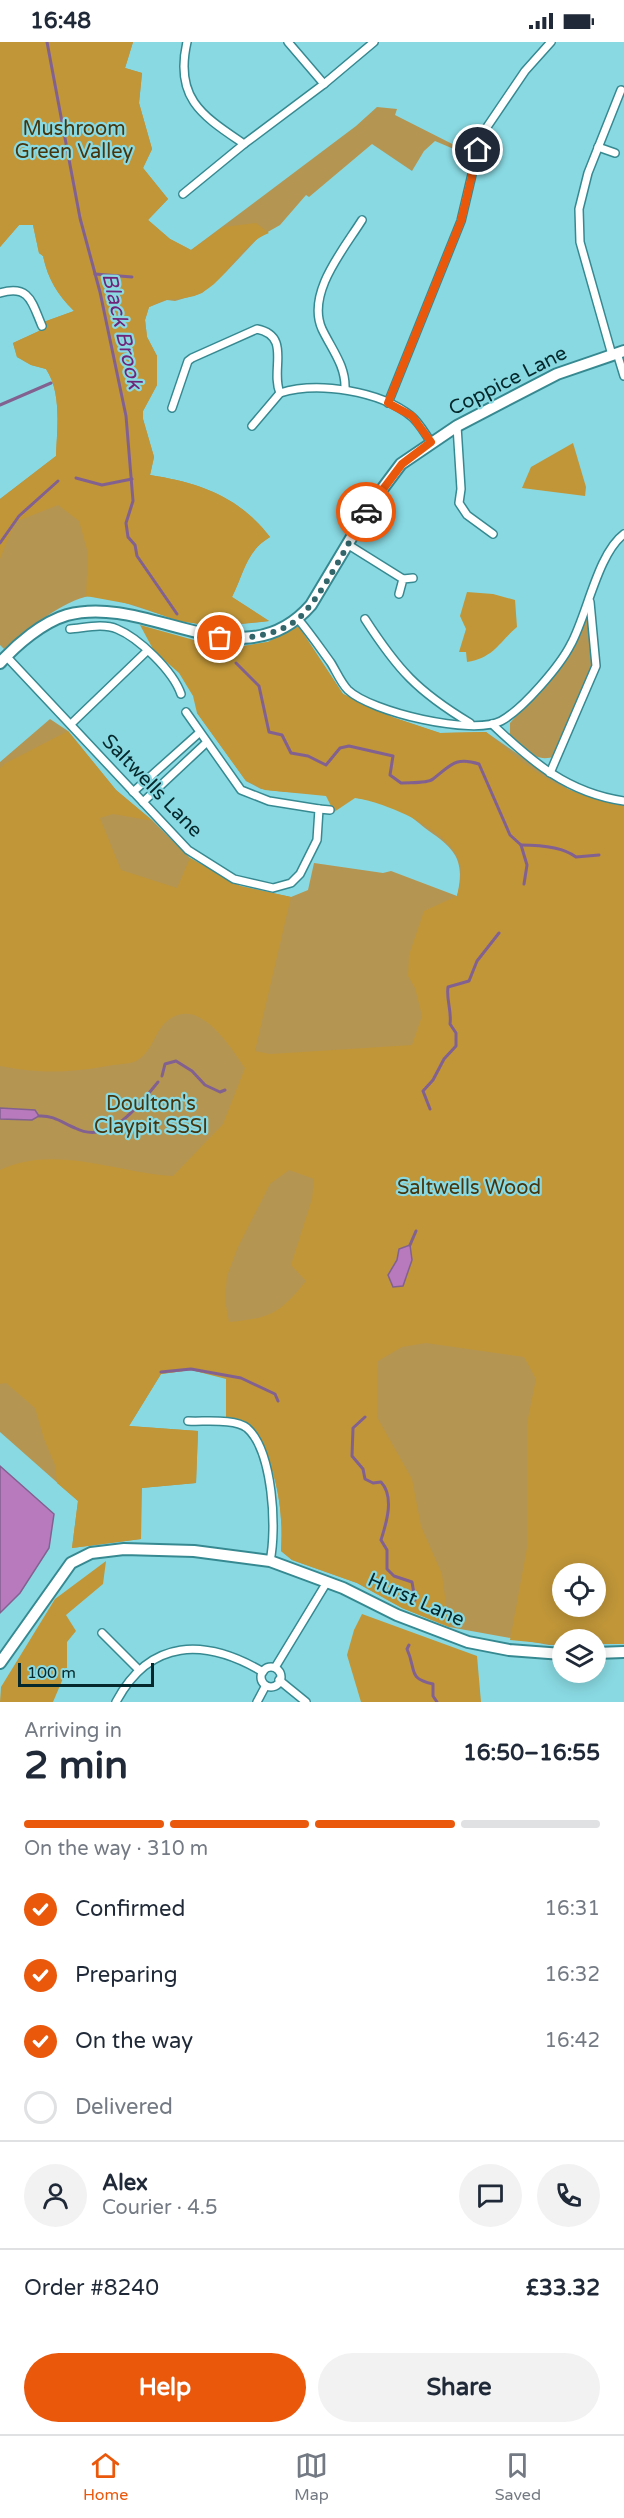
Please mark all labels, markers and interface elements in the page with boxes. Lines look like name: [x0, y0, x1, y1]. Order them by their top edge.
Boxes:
text: 16:48: [30, 8, 91, 34]
park label: Mushroom Green Valley: [15, 117, 133, 164]
pin: [452, 124, 503, 175]
icon: home: [461, 133, 494, 166]
water label: Black Brook: [96, 270, 148, 393]
street label: Coppice Lane: [445, 341, 571, 421]
courier: [336, 482, 396, 542]
icon: car: [350, 496, 383, 529]
pin: [194, 612, 245, 663]
icon: bag: [203, 621, 236, 654]
street label: Saltwells Lane: [97, 729, 207, 843]
park label: Doulton's Claypit SSSI: [94, 1092, 208, 1139]
park label: Saltwells Wood: [397, 1176, 541, 1200]
map controls: [552, 1563, 606, 1683]
button: locate: [552, 1563, 606, 1617]
street label: Hurst Lane: [364, 1568, 468, 1632]
button: layers: [552, 1629, 606, 1683]
scale bar: [18, 1660, 154, 1688]
text: 100 m: [27, 1663, 76, 1683]
text: Arriving in: [24, 1719, 122, 1743]
text: 16:50–16:55: [463, 1740, 600, 1766]
text: 2 min: [24, 1742, 128, 1789]
text: On the way · 310 m: [24, 1837, 208, 1861]
icon: check: [24, 1893, 57, 1926]
text: Confirmed: [75, 1896, 185, 1922]
text: 16:31: [545, 1897, 600, 1921]
icon: check: [24, 1959, 57, 1992]
text: Preparing: [75, 1962, 178, 1988]
text: 16:32: [545, 1963, 600, 1987]
icon: check: [24, 2025, 57, 2058]
text: On the way: [75, 2028, 193, 2054]
text: 16:42: [545, 2029, 600, 2053]
text: Delivered: [75, 2094, 173, 2120]
button: person: [24, 2164, 87, 2227]
button: chat: [459, 2164, 522, 2227]
button: phone: [537, 2164, 600, 2227]
text: Alex: [102, 2170, 148, 2196]
text: Courier · 4.5: [102, 2196, 217, 2220]
text: Order #8240: [24, 2275, 159, 2301]
text: £33.32: [526, 2275, 600, 2301]
button: Help: [24, 2353, 306, 2422]
button: Share: [318, 2353, 600, 2422]
tab: Home: [83, 2449, 128, 2505]
tab: Map: [294, 2449, 329, 2505]
tab: Saved: [495, 2449, 541, 2505]

